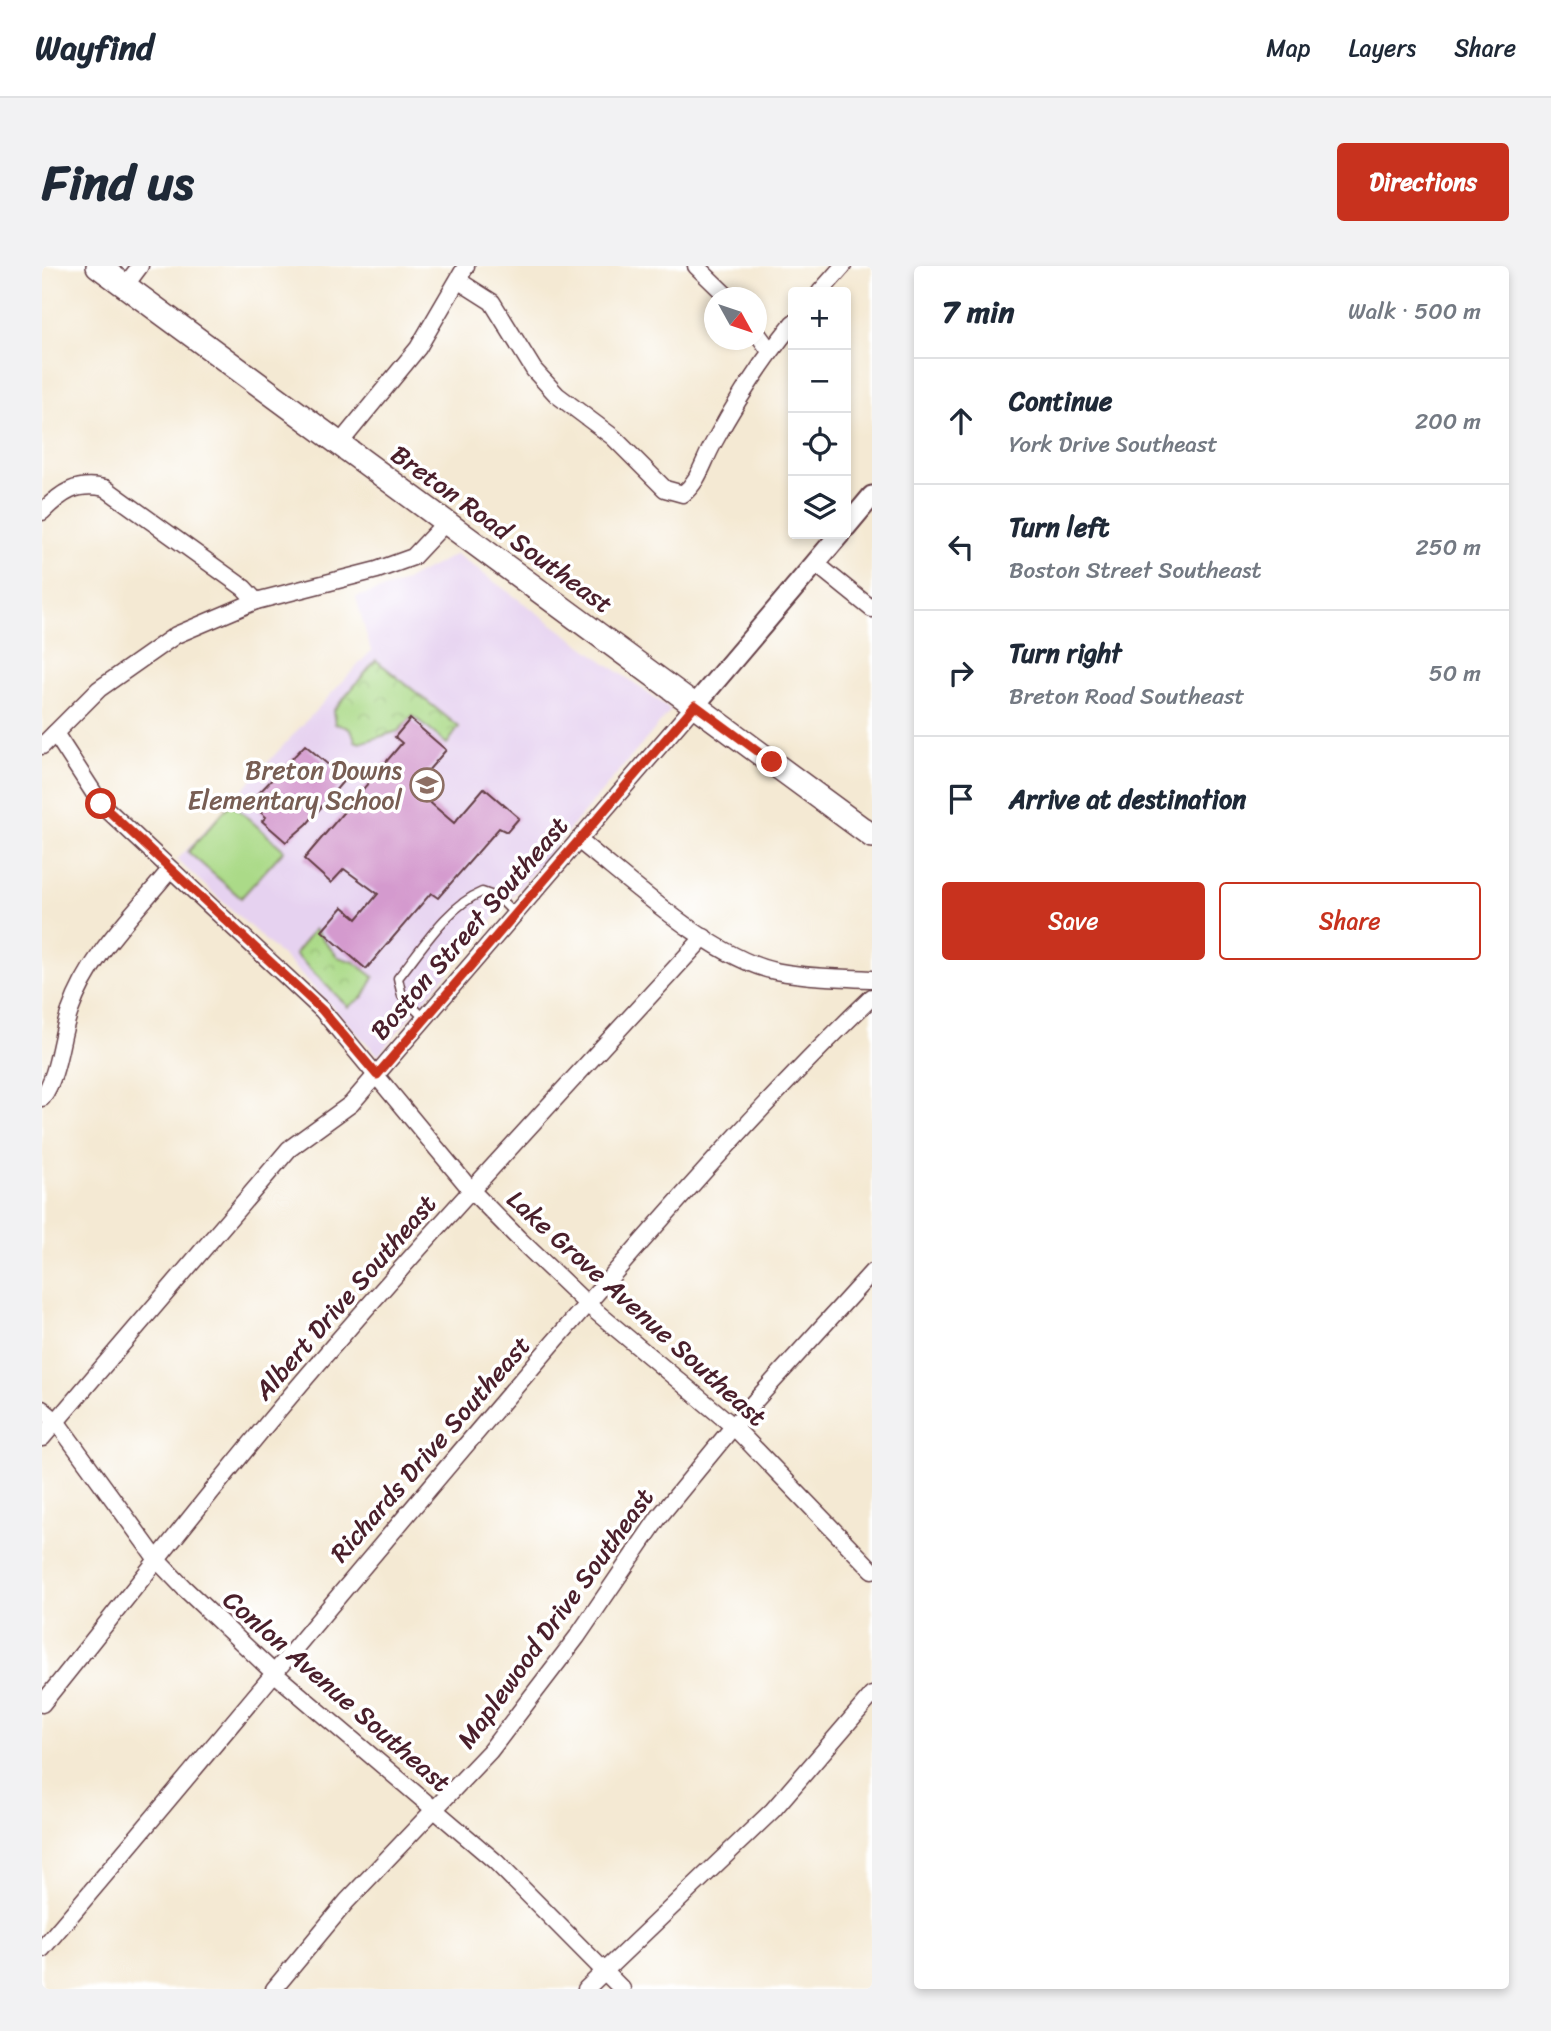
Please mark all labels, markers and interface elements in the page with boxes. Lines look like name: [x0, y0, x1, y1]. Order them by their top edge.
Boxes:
text: Wayfind: [35, 19, 154, 77]
text: Map: [1266, 27, 1311, 69]
text: Layers: [1349, 27, 1416, 69]
text: Share: [1454, 27, 1516, 69]
text: Find us: [42, 139, 194, 226]
button: Directions: [1337, 143, 1509, 221]
text: 7 min: [942, 285, 1014, 339]
north arrow: [704, 287, 767, 350]
map controls: [788, 287, 851, 539]
button: +: [788, 287, 851, 350]
text: Walk · 500 m: [1348, 291, 1481, 332]
button: −: [788, 350, 851, 413]
text: Continue: [1009, 378, 1112, 424]
text: 200 m: [1415, 401, 1481, 442]
icon: ahead: [942, 402, 980, 440]
button: locate: [788, 413, 851, 476]
text: York Drive Southeast: [1009, 424, 1218, 465]
street label: Breton Road Southeast: [381, 432, 623, 626]
button: layers: [788, 476, 851, 539]
text: Turn left: [1009, 504, 1109, 550]
text: 250 m: [1415, 527, 1481, 568]
icon: left: [942, 528, 980, 566]
text: Boston Street Southeast: [1009, 550, 1261, 591]
text: Turn right: [1009, 630, 1122, 676]
text: 50 m: [1429, 653, 1481, 694]
icon: right: [942, 654, 980, 692]
text: Breton Road Southeast: [1009, 676, 1245, 717]
route end: [756, 746, 787, 777]
place label: Breton Downs Elementary School: [187, 747, 403, 823]
school or university icon: Breton Downs Elementary School: [408, 766, 446, 804]
text: Arrive at destination: [1009, 776, 1246, 822]
icon: arrive: [942, 780, 980, 818]
route start: [85, 788, 116, 819]
street label: Boston Street Southeast: [358, 805, 580, 1051]
button: Save: [942, 882, 1205, 960]
button: Share: [1219, 882, 1481, 960]
street label: Lake Grove Avenue Southeast: [496, 1178, 778, 1438]
street label: Albert Drive Southeast: [241, 1183, 448, 1411]
street label: Richards Drive Southeast: [318, 1325, 542, 1573]
street label: Maplewood Drive Southeast: [444, 1477, 666, 1759]
street label: Conlon Avenue Southeast: [212, 1578, 462, 1804]

